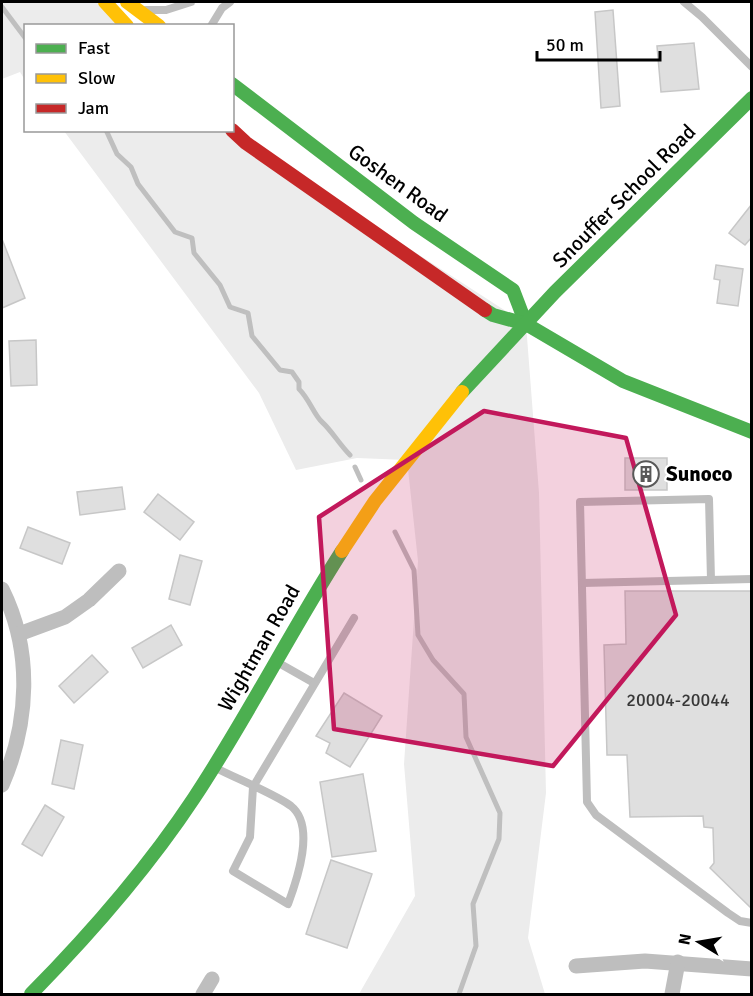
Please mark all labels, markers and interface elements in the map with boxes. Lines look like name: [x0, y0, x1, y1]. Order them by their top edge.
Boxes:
legend: [24, 24, 234, 132]
scale bar: [537, 24, 660, 62]
text: 50 m: [546, 34, 584, 56]
text: Fast: [78, 37, 110, 59]
text: Slow: [78, 67, 115, 89]
text: Jam: [78, 97, 109, 119]
street label: Snouffer School Road: [547, 119, 701, 273]
street label: Goshen Road: [343, 138, 453, 228]
building icon: Sunoco: [631, 459, 661, 489]
place label: Sunoco: [666, 461, 732, 487]
street label: Wightman Road: [212, 580, 306, 716]
house number: 20004-20044: [626, 689, 730, 711]
north arrow: [669, 912, 729, 972]
text: N: [674, 932, 696, 947]

